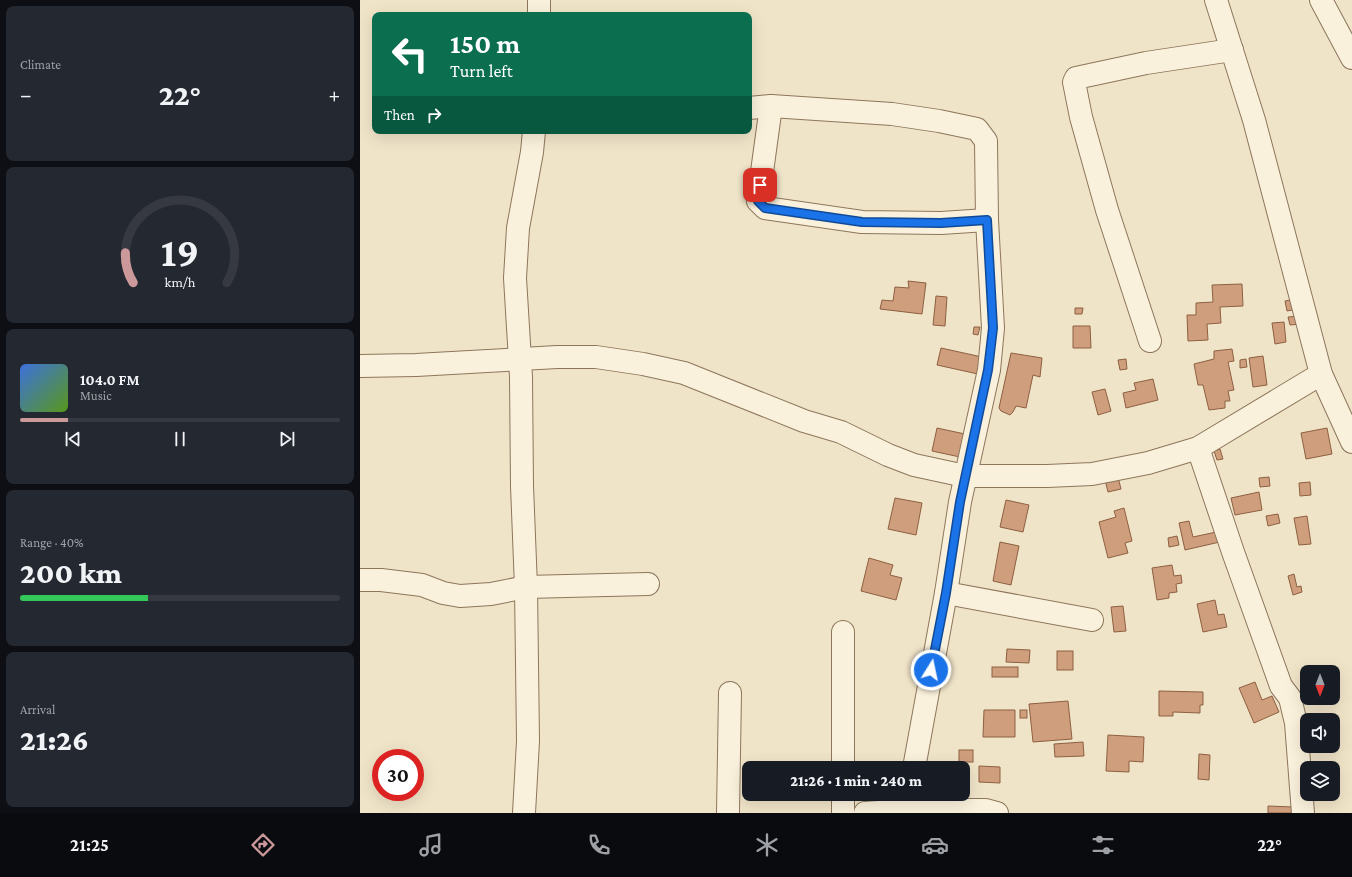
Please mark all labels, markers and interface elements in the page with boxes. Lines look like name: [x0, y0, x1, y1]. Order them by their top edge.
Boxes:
icon: left: [384, 28, 436, 80]
text: 150 m: [450, 28, 520, 59]
text: Climate: [20, 57, 61, 72]
text: Turn left: [450, 61, 513, 81]
text: 22°: [159, 78, 201, 111]
text: −: [20, 82, 32, 107]
text: +: [328, 82, 340, 107]
icon: right: [423, 104, 445, 126]
text: Then: [384, 107, 415, 123]
pin: [743, 168, 777, 202]
icon: arrive: [749, 174, 771, 196]
text: 19: [161, 229, 199, 275]
text: km/h: [165, 274, 196, 290]
text: 104.0 FM: [80, 372, 140, 388]
text: Music: [80, 388, 112, 403]
icon: previous: [62, 428, 84, 450]
icon: pause: [169, 428, 191, 450]
icon: next: [276, 428, 298, 450]
text: Range · 40%: [20, 535, 84, 550]
text: 200 km: [20, 556, 122, 589]
position arrow: [910, 649, 952, 691]
north arrow: [1300, 665, 1340, 705]
map controls: [1300, 665, 1340, 801]
text: Arrival: [20, 702, 55, 717]
button: sound: [1300, 713, 1340, 753]
text: 21:26: [20, 723, 89, 756]
speed limit sign: 30: [372, 749, 424, 801]
button: layers: [1300, 761, 1340, 801]
text: 21:26 · 1 min · 240 m: [790, 773, 922, 789]
icon: directions: [249, 831, 277, 859]
icon: music: [417, 831, 445, 859]
icon: phone: [585, 831, 613, 859]
icon: climate: [753, 831, 781, 859]
icon: car: [921, 831, 949, 859]
icon: filters: [1089, 831, 1117, 859]
text: 21:25: [70, 835, 109, 855]
text: 22°: [1257, 835, 1282, 855]

